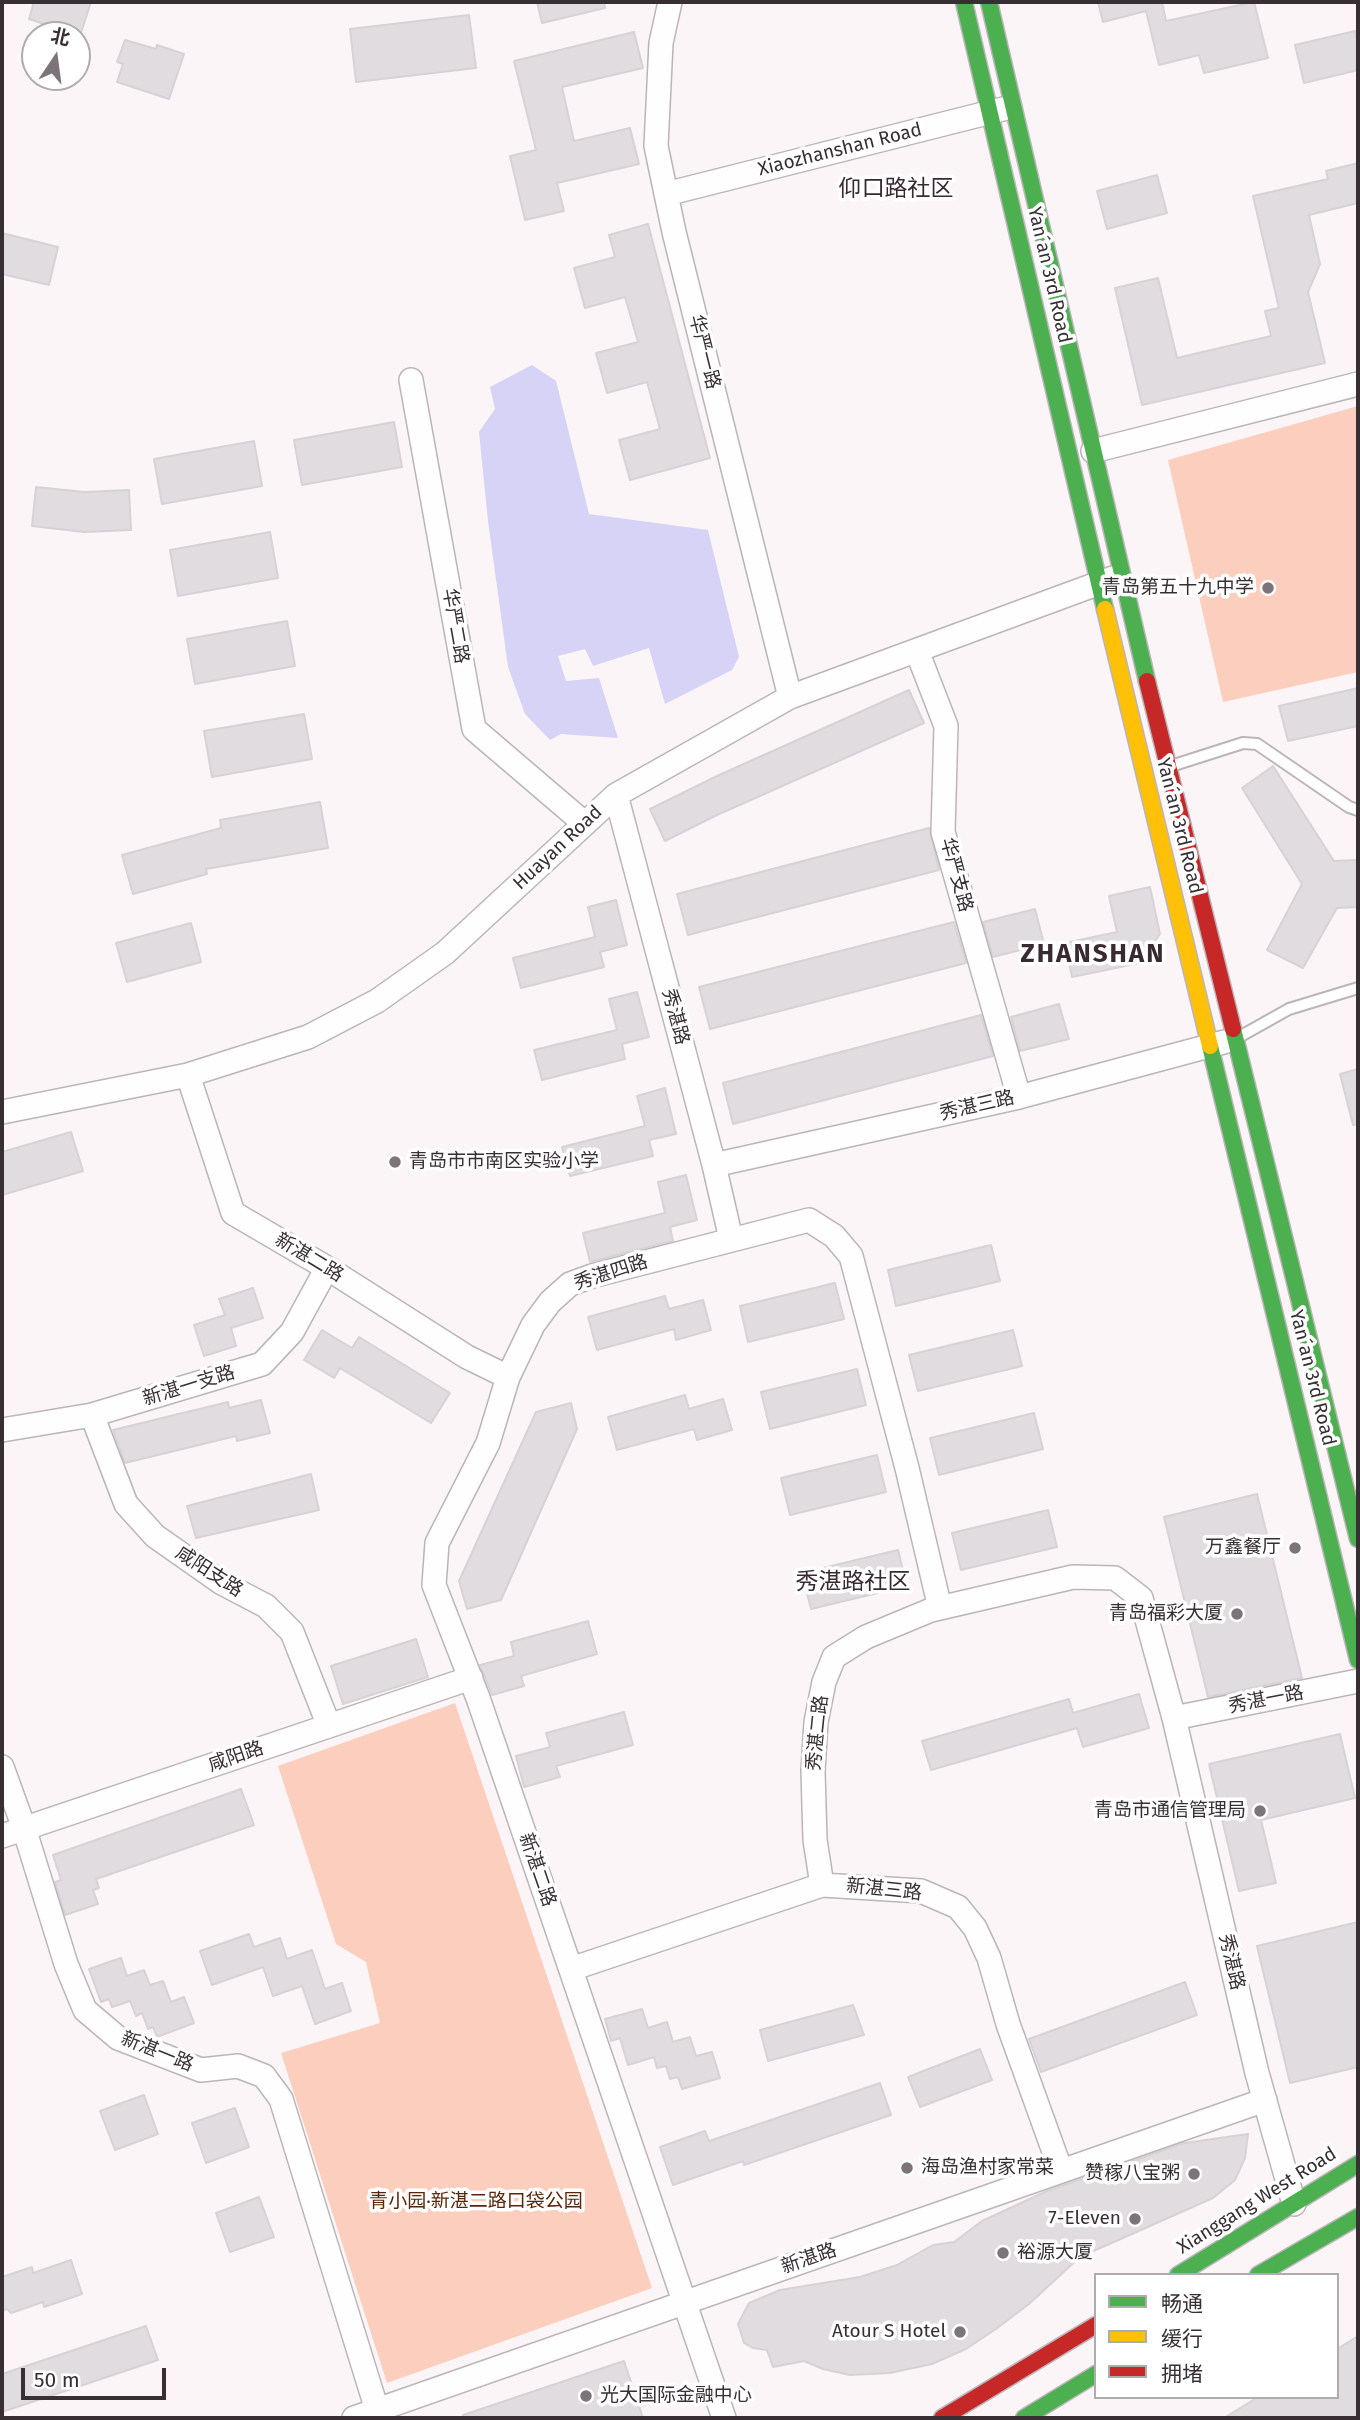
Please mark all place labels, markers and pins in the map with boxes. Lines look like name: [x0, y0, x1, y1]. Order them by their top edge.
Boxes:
place label: 青岛第五十九中学: [1102, 577, 1254, 599]
marker: 青岛第五十九中学: [1260, 580, 1276, 596]
place label: 青岛市市南区实验小学: [409, 1151, 599, 1173]
marker: 青岛市市南区实验小学: [387, 1154, 403, 1170]
place label: 万鑫餐厅: [1205, 1537, 1281, 1559]
marker: 万鑫餐厅: [1287, 1540, 1303, 1556]
place label: 青岛福彩大厦: [1109, 1603, 1223, 1625]
marker: 青岛福彩大厦: [1229, 1606, 1245, 1622]
place label: 青岛市通信管理局: [1094, 1800, 1246, 1822]
marker: 青岛市通信管理局: [1252, 1803, 1268, 1819]
place label: 海岛渔村家常菜: [921, 2157, 1054, 2179]
marker: 海岛渔村家常菜: [899, 2160, 915, 2176]
place label: 赞稼八宝粥: [1085, 2163, 1180, 2185]
marker: 赞稼八宝粥: [1186, 2166, 1202, 2182]
place label: 7-Eleven: [1048, 2208, 1121, 2230]
marker: 7-Eleven: [1127, 2211, 1143, 2227]
place label: 裕源大厦: [1017, 2242, 1093, 2264]
marker: 裕源大厦: [995, 2245, 1011, 2261]
place label: Atour S Hotel: [832, 2321, 946, 2343]
marker: Atour S Hotel: [952, 2324, 968, 2340]
place label: 光大国际金融中心: [600, 2385, 752, 2407]
marker: 光大国际金融中心: [578, 2388, 594, 2404]

